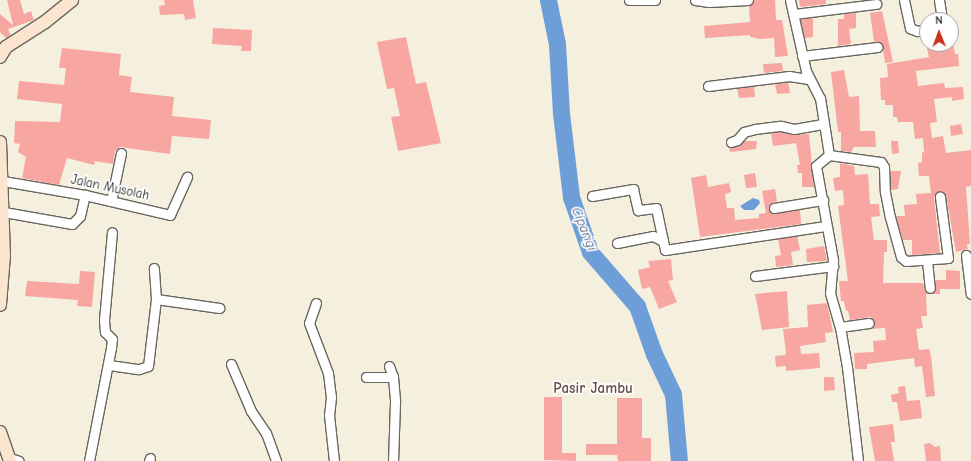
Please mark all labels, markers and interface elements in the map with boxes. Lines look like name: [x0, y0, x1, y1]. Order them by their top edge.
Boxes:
north arrow: [919, 12, 959, 52]
text: N: [935, 14, 943, 27]
street label: Jalan Musolah: [69, 172, 151, 204]
water label: Ciparigi: [568, 205, 600, 253]
district label: Pasir Jambu: [553, 380, 633, 398]

